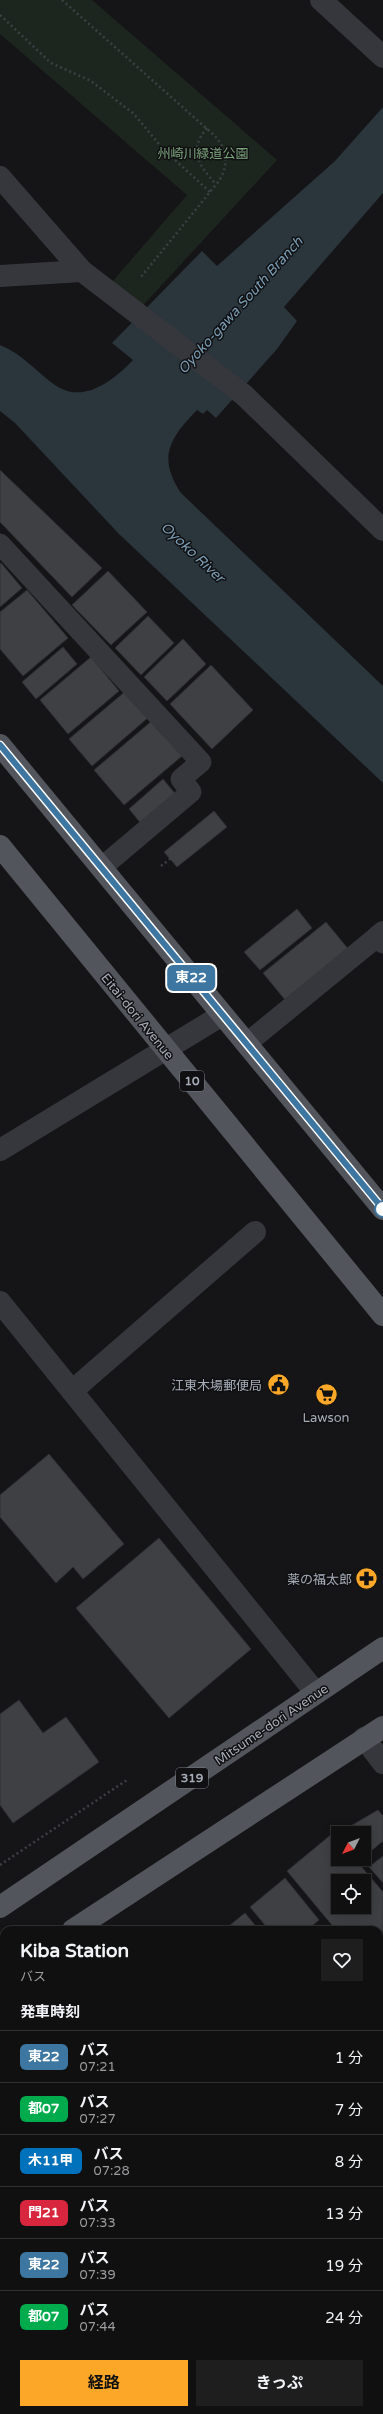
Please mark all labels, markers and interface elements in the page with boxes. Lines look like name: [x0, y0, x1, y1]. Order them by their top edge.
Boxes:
park label: 州崎川緑道公園: [157, 146, 249, 162]
water label: Oyoko-gawa South Branch: [174, 233, 307, 377]
water label: Oyoko River: [157, 519, 229, 587]
line badge: 東22: [168, 965, 214, 991]
text: 東22: [175, 969, 207, 986]
street label: Eitai-dori Avenue: [97, 970, 177, 1063]
road number: 10: [180, 1071, 204, 1091]
unlabelled marker: [374, 1200, 383, 1218]
public building icon: 江東木場郵便局: [265, 1372, 291, 1398]
place label: 江東木場郵便局: [171, 1378, 262, 1394]
supermarket icon: Lawson: [313, 1382, 339, 1408]
place label: Lawson: [302, 1410, 350, 1426]
pharmacy icon: 薬の福太郎: [354, 1566, 380, 1592]
place label: 薬の福太郎: [287, 1572, 352, 1588]
street label: Mitsume-dori Avenue: [212, 1681, 331, 1769]
road number: 319: [176, 1768, 208, 1788]
north arrow: [331, 1826, 371, 1866]
map controls: [331, 1826, 371, 1914]
button: locate: [331, 1874, 371, 1914]
button: heart: [321, 1939, 363, 1981]
text: Kiba Station: [20, 1940, 129, 1962]
text: バス: [20, 1969, 46, 1985]
text: 発車時刻: [20, 2003, 80, 2021]
text: バス: [80, 2041, 110, 2059]
text: 東22: [28, 2048, 60, 2065]
text: 1 分: [335, 2049, 363, 2067]
text: 07:21: [80, 2059, 116, 2075]
text: バス: [80, 2093, 110, 2111]
text: 都07: [28, 2100, 60, 2117]
text: 7 分: [335, 2101, 363, 2119]
text: 07:27: [80, 2111, 116, 2127]
text: バス: [94, 2145, 124, 2163]
text: 木11甲: [28, 2152, 74, 2169]
text: 8 分: [335, 2153, 363, 2171]
text: 07:28: [94, 2163, 130, 2179]
text: バス: [80, 2197, 110, 2215]
text: 門21: [28, 2204, 60, 2221]
text: 13 分: [325, 2205, 363, 2223]
text: 07:33: [80, 2215, 116, 2231]
text: バス: [80, 2249, 110, 2267]
text: 東22: [28, 2256, 60, 2273]
text: 19 分: [325, 2257, 363, 2275]
text: 07:39: [80, 2267, 116, 2283]
text: バス: [80, 2301, 110, 2319]
text: 都07: [28, 2308, 60, 2325]
text: 24 分: [325, 2309, 363, 2327]
text: 07:44: [80, 2319, 116, 2335]
button: 経路: [20, 2360, 188, 2406]
button: きっぷ: [196, 2360, 363, 2406]

